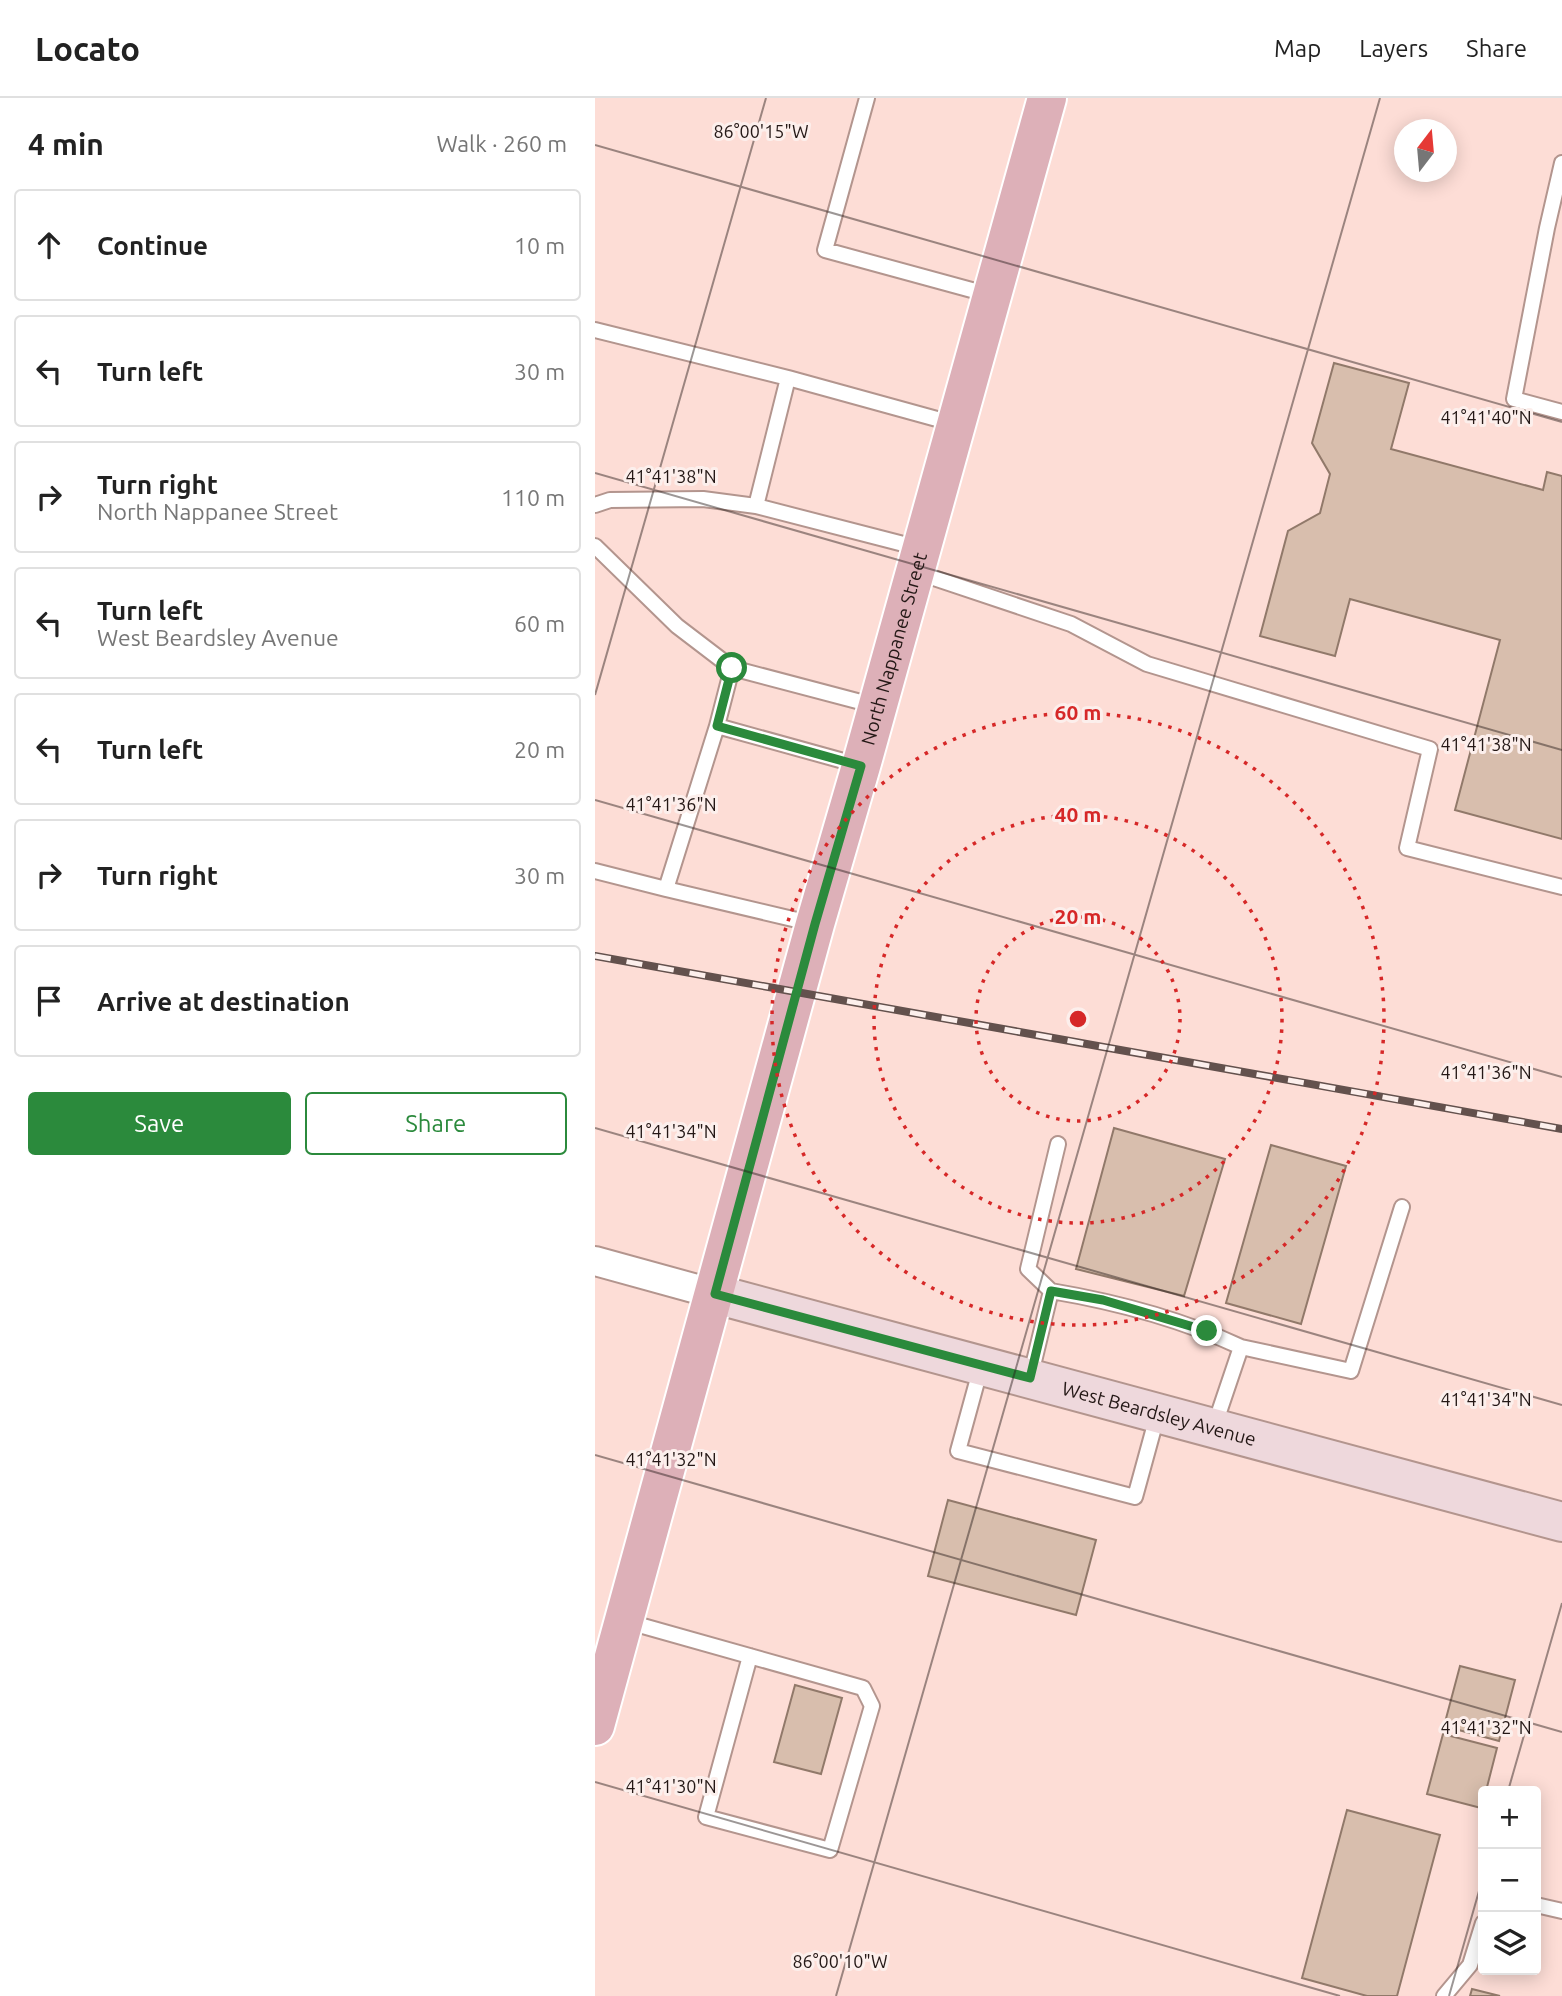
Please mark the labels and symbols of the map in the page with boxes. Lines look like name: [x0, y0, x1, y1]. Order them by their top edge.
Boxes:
north arrow: [1394, 119, 1457, 182]
text: 86°00'15"W: [713, 121, 809, 141]
text: 41°41'40"N: [1440, 407, 1532, 427]
text: 41°41'38"N: [625, 466, 717, 486]
street label: North Nappanee Street: [856, 549, 931, 748]
route start: [716, 652, 747, 683]
text: 60 m: [1055, 700, 1101, 724]
text: 41°41'38"N: [1440, 734, 1532, 754]
text: 41°41'36"N: [625, 794, 717, 814]
text: 40 m: [1055, 802, 1101, 826]
text: 20 m: [1055, 904, 1101, 928]
centre of rings: [1066, 1007, 1090, 1031]
text: 41°41'36"N: [1440, 1062, 1532, 1082]
text: 41°41'34"N: [625, 1121, 717, 1141]
route end: [1191, 1315, 1222, 1346]
street label: West Beardsley Avenue: [1060, 1377, 1259, 1450]
text: 41°41'34"N: [1440, 1389, 1532, 1409]
text: 41°41'32"N: [625, 1449, 717, 1469]
text: 41°41'32"N: [1440, 1717, 1532, 1737]
text: 41°41'30"N: [625, 1776, 717, 1796]
text: 86°00'10"W: [792, 1951, 888, 1971]

